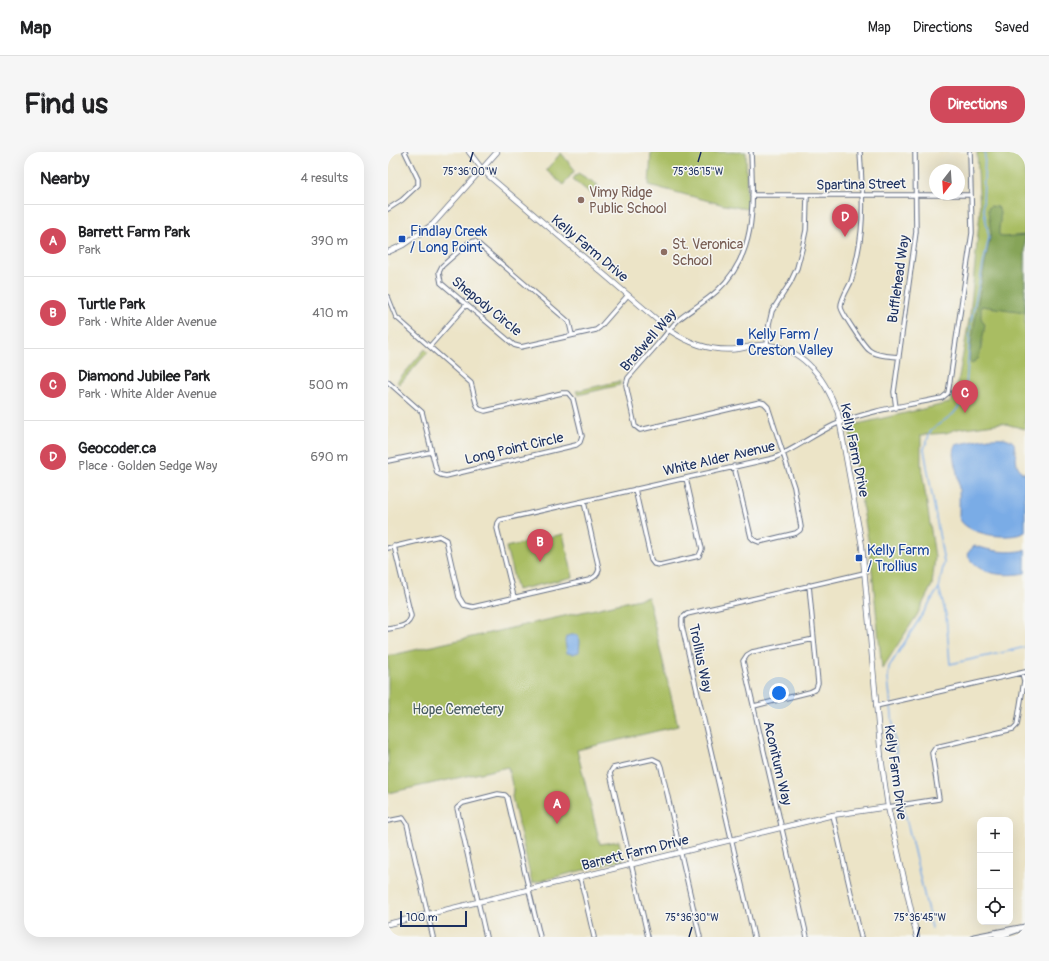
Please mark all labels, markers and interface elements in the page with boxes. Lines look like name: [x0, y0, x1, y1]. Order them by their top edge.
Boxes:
text: Map: [20, 16, 51, 40]
text: Map: [868, 19, 891, 36]
text: Directions: [913, 19, 972, 36]
text: Saved: [994, 19, 1029, 36]
button: Directions: [930, 86, 1025, 123]
text: Find us: [24, 87, 108, 122]
north arrow: [929, 164, 965, 200]
text: 75°36'00"W: [443, 166, 498, 178]
text: 75°36'15"W: [673, 166, 724, 178]
text: Nearby: [40, 168, 89, 189]
text: 4 results: [301, 170, 348, 186]
street label: Spartina Street: [816, 175, 906, 194]
place label: Vimy Ridge Public School: [589, 184, 667, 217]
marker: Vimy Ridge Public School: [576, 195, 586, 205]
pin: D: [832, 204, 858, 237]
street label: Kelly Farm Drive: [548, 211, 632, 286]
text: Barrett Farm Park: [78, 223, 190, 242]
place label: Findlay Creek / Long Point: [410, 223, 488, 256]
text: A: [49, 233, 57, 249]
text: 390 m: [311, 233, 348, 249]
marker: Findlay Creek / Long Point: [397, 234, 407, 244]
street label: Bufflehead Way: [884, 234, 913, 324]
place label: St. Veronica School: [672, 236, 743, 269]
text: Park: [78, 242, 101, 258]
marker: St. Veronica School: [659, 247, 669, 257]
street label: Shepody Circle: [448, 273, 525, 340]
text: Turtle Park: [78, 295, 145, 314]
text: B: [49, 305, 57, 321]
text: 410 m: [312, 305, 348, 321]
street label: Bradwell Way: [617, 306, 680, 375]
text: Park · White Alder Avenue: [78, 314, 217, 330]
place label: Kelly Farm / Creston Valley: [748, 326, 833, 359]
marker: Kelly Farm / Creston Valley: [735, 337, 745, 347]
text: Diamond Jubilee Park: [78, 367, 210, 386]
text: C: [49, 377, 57, 393]
text: 500 m: [309, 377, 348, 393]
pin: C: [952, 380, 978, 413]
text: Park · White Alder Avenue: [78, 386, 217, 402]
street label: Kelly Farm Drive: [836, 402, 873, 499]
street label: Long Point Circle: [463, 429, 565, 468]
street label: White Alder Avenue: [662, 437, 777, 480]
text: Geocoder.ca: [78, 439, 156, 458]
text: D: [49, 449, 57, 465]
text: 690 m: [310, 449, 348, 465]
text: Place · Golden Sedge Way: [78, 458, 217, 474]
pin: B: [527, 529, 553, 562]
place label: Kelly Farm / Trollius: [867, 542, 930, 575]
marker: Kelly Farm / Trollius: [854, 553, 864, 563]
street label: Trollius Way: [685, 622, 716, 694]
your location: [769, 683, 789, 703]
park label: Hope Cemetery: [412, 701, 504, 718]
street label: Aconitum Way: [760, 719, 795, 807]
street label: Kelly Farm Drive: [880, 724, 911, 821]
pin: A: [544, 791, 570, 824]
map controls: [977, 817, 1013, 925]
button: +: [977, 817, 1013, 853]
street label: Barrett Farm Drive: [580, 831, 691, 874]
button: −: [977, 853, 1013, 889]
button: locate: [977, 889, 1013, 925]
scale bar: [400, 909, 467, 928]
text: 100 m: [406, 911, 437, 924]
text: 75°36'30"W: [665, 912, 719, 924]
text: 75°36'45"W: [894, 912, 947, 924]

